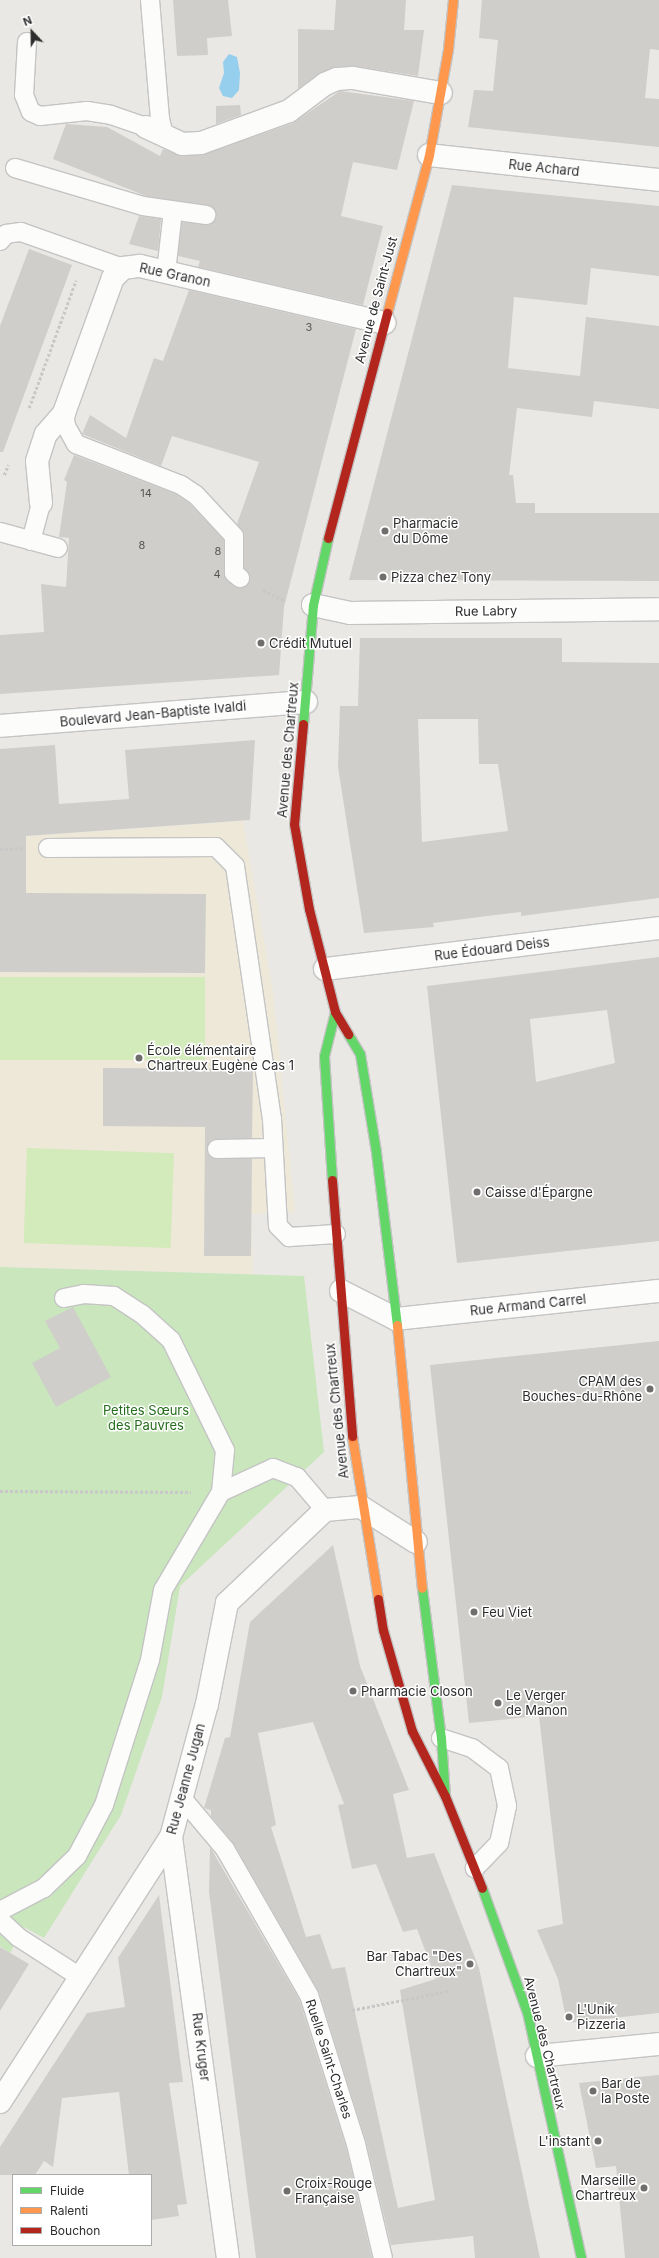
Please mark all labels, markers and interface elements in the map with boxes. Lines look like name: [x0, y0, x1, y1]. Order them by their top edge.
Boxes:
north arrow: [12, 12, 52, 52]
text: N: [21, 13, 34, 29]
street label: Rue Achard: [508, 157, 580, 179]
street label: Avenue de Saint-Just: [352, 235, 400, 365]
street label: Rue Granon: [138, 260, 212, 290]
house number: 3: [306, 320, 312, 334]
house number: 14: [140, 486, 152, 500]
place label: Pharmacie du Dôme: [393, 516, 458, 547]
marker: Pharmacie du Dôme: [380, 526, 390, 536]
house number: 8: [139, 538, 145, 552]
house number: 8: [215, 544, 221, 558]
house number: 4: [213, 567, 221, 581]
place label: Pizza chez Tony: [391, 569, 491, 585]
marker: Pizza chez Tony: [378, 572, 388, 582]
street label: Rue Labry: [455, 603, 517, 619]
place label: Crédit Mutuel: [269, 635, 352, 651]
marker: Crédit Mutuel: [256, 638, 266, 648]
street label: Avenue des Chartreux: [274, 681, 302, 819]
street label: Boulevard Jean-Baptiste Ivaldi: [59, 698, 247, 730]
street label: Rue Édouard Deiss: [433, 934, 551, 964]
place label: École élémentaire Chartreux Eugène Cas 1: [147, 1043, 294, 1074]
marker: École élémentaire Chartreux Eugène Cas 1: [134, 1053, 144, 1063]
place label: Caisse d'Épargne: [485, 1184, 593, 1200]
marker: Caisse d'Épargne: [472, 1187, 482, 1197]
street label: Rue Armand Carrel: [469, 1291, 587, 1319]
street label: Avenue des Chartreux: [322, 1342, 352, 1480]
place label: CPAM des Bouches-du-Rhône: [522, 1374, 642, 1405]
marker: CPAM des Bouches-du-Rhône: [645, 1384, 655, 1394]
park label: Petites Sœurs des Pauvres: [103, 1403, 189, 1434]
place label: Feu Viet: [482, 1604, 532, 1620]
marker: Feu Viet: [469, 1607, 479, 1617]
place label: Pharmacie Closon: [361, 1683, 473, 1699]
marker: Pharmacie Closon: [348, 1686, 358, 1696]
place label: Le Verger de Manon: [506, 1688, 567, 1719]
marker: Le Verger de Manon: [493, 1698, 503, 1708]
street label: Rue Jeanne Jugan: [164, 1722, 208, 1836]
place label: Bar Tabac "Des Chartreux": [367, 1949, 462, 1980]
marker: Bar Tabac "Des Chartreux": [465, 1959, 475, 1969]
street label: Avenue des Chartreux: [521, 1975, 569, 2111]
street label: Ruelle Saint-Charles: [302, 1997, 356, 2121]
place label: L'Unik Pizzeria: [577, 2002, 626, 2033]
street label: Rue Kruger: [189, 2012, 213, 2082]
marker: L'Unik Pizzeria: [564, 2012, 574, 2022]
place label: Bar de la Poste: [601, 2076, 650, 2107]
marker: Bar de la Poste: [588, 2086, 598, 2096]
place label: L'instant: [539, 2133, 590, 2149]
marker: L'instant: [593, 2136, 603, 2146]
place label: Marseille Chartreux: [575, 2173, 636, 2204]
legend: [12, 2174, 152, 2246]
place label: Croix-Rouge Française: [295, 2176, 372, 2207]
text: Fluide: [50, 2183, 84, 2198]
marker: Marseille Chartreux: [639, 2183, 649, 2193]
marker: Croix-Rouge Française: [282, 2186, 292, 2196]
text: Ralenti: [50, 2203, 88, 2218]
text: Bouchon: [50, 2223, 100, 2238]

